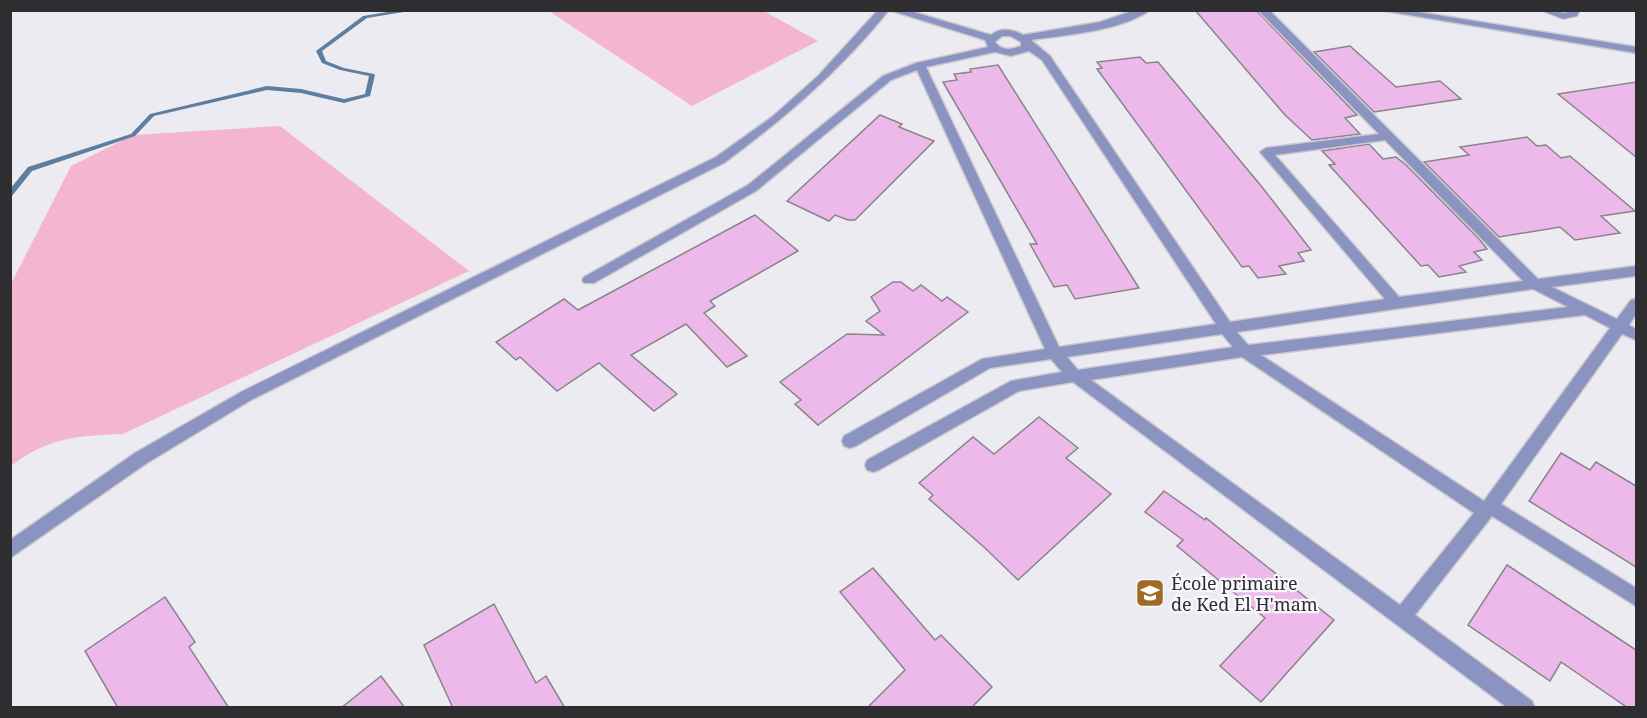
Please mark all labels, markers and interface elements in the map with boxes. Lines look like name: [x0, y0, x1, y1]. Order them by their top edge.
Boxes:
place label: École primaire de Ked El H'mam: [1171, 571, 1318, 616]
school or university icon: École primaire de Ked El H'mam: [1134, 577, 1166, 609]

